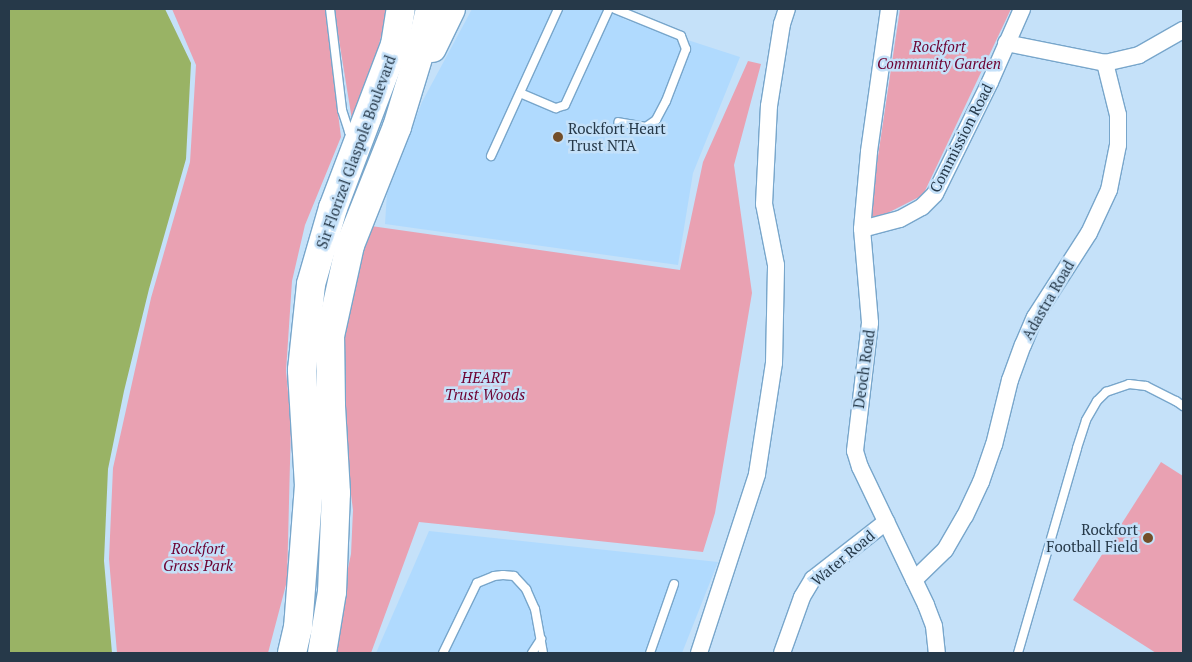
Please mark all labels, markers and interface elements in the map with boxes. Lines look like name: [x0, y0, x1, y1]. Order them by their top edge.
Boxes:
park label: Rockfort Community Garden: [877, 37, 1001, 72]
street label: Sir Florizel Glaspole Boulevard: [313, 53, 399, 251]
street label: Commission Road: [926, 81, 996, 195]
place label: Rockfort Heart Trust NTA: [568, 119, 666, 154]
marker: Rockfort Heart Trust NTA: [552, 131, 564, 143]
street label: Adastra Road: [1018, 257, 1078, 343]
street label: Deoch Road: [850, 328, 878, 410]
park label: HEART Trust Woods: [445, 368, 525, 403]
place label: Rockfort Football Field: [1046, 520, 1138, 555]
street label: Water Road: [808, 526, 878, 590]
marker: Rockfort Football Field: [1142, 532, 1154, 544]
park label: Rockfort Grass Park: [163, 539, 233, 574]

